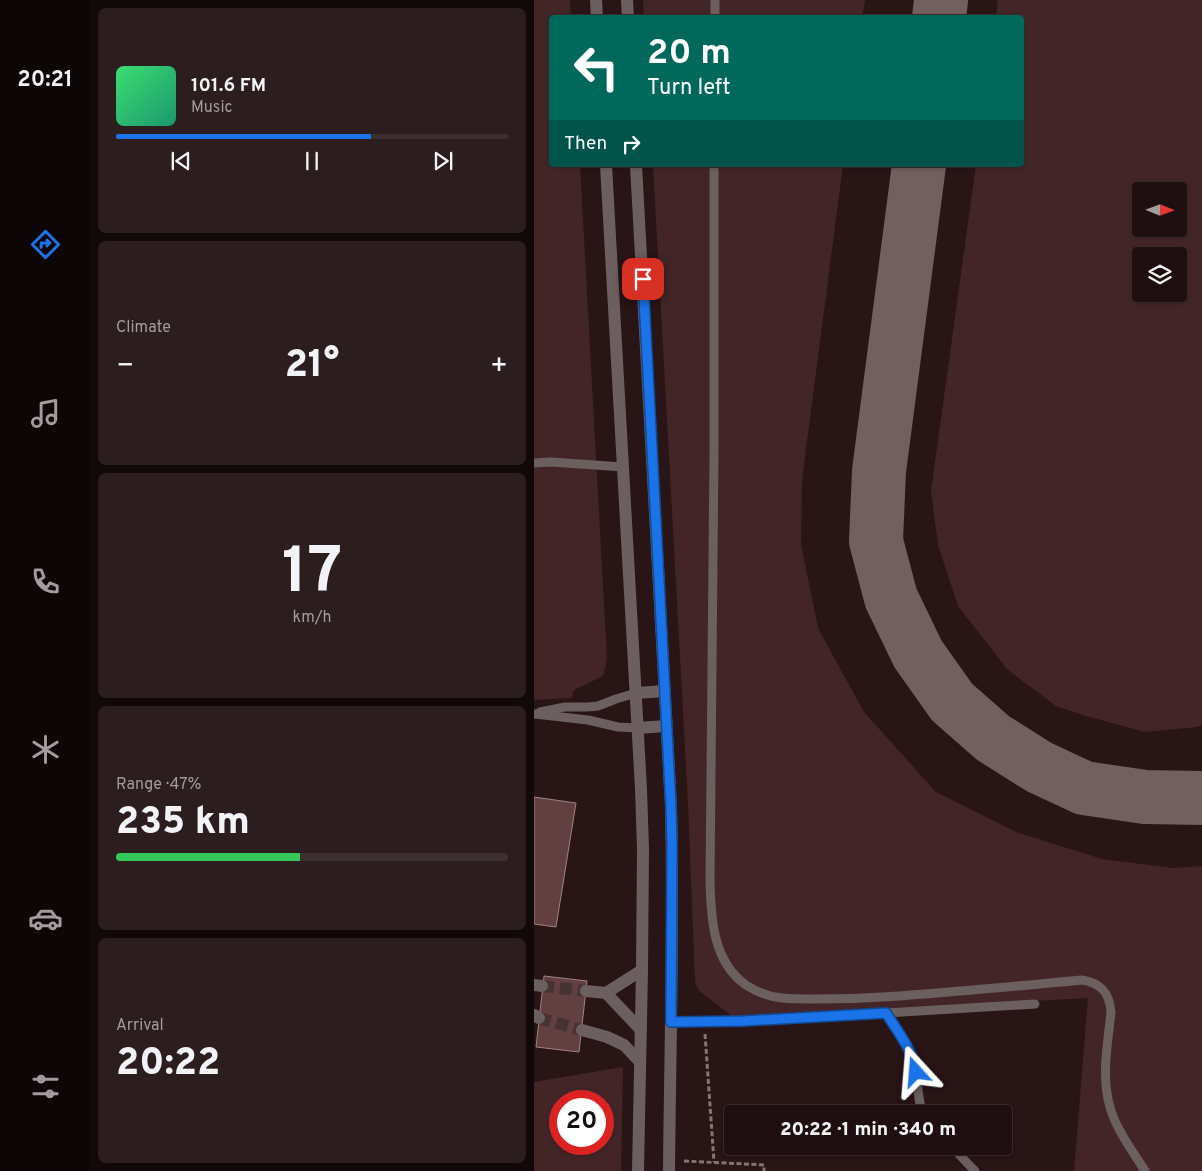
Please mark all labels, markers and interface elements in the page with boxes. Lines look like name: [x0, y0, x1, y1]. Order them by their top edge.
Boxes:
text: 20 m: [647, 32, 731, 76]
icon: left: [564, 35, 629, 100]
text: 20:21: [17, 67, 73, 94]
text: 101.6 FM: [191, 74, 266, 98]
text: Turn left: [647, 75, 730, 102]
text: Music: [191, 98, 232, 118]
icon: right: [617, 130, 645, 158]
text: Then: [564, 132, 607, 156]
icon: previous: [167, 147, 195, 175]
icon: pause: [298, 147, 326, 175]
icon: next: [429, 147, 457, 175]
north arrow: [1132, 182, 1186, 238]
map controls: [1132, 182, 1187, 302]
icon: directions: [28, 227, 63, 262]
button: layers: [1132, 247, 1187, 302]
pin: [622, 258, 664, 300]
icon: arrive: [629, 265, 657, 293]
text: Climate: [116, 318, 171, 338]
text: 21°: [285, 342, 339, 391]
text: −: [116, 349, 134, 385]
text: +: [490, 349, 508, 385]
icon: music: [28, 396, 63, 431]
text: 17: [282, 534, 342, 616]
icon: phone: [28, 564, 63, 599]
text: km/h: [293, 608, 331, 628]
icon: climate: [28, 732, 63, 767]
text: Range · 47%: [116, 775, 201, 795]
text: 235 km: [116, 799, 250, 848]
icon: car: [28, 901, 63, 936]
text: Arrival: [116, 1016, 164, 1036]
text: 20:22: [116, 1040, 220, 1089]
position arrow: [889, 1045, 941, 1097]
icon: filters: [28, 1069, 63, 1104]
speed limit sign: 20: [549, 1090, 614, 1155]
text: 20:22 · 1 min · 340 m: [780, 1118, 956, 1142]

